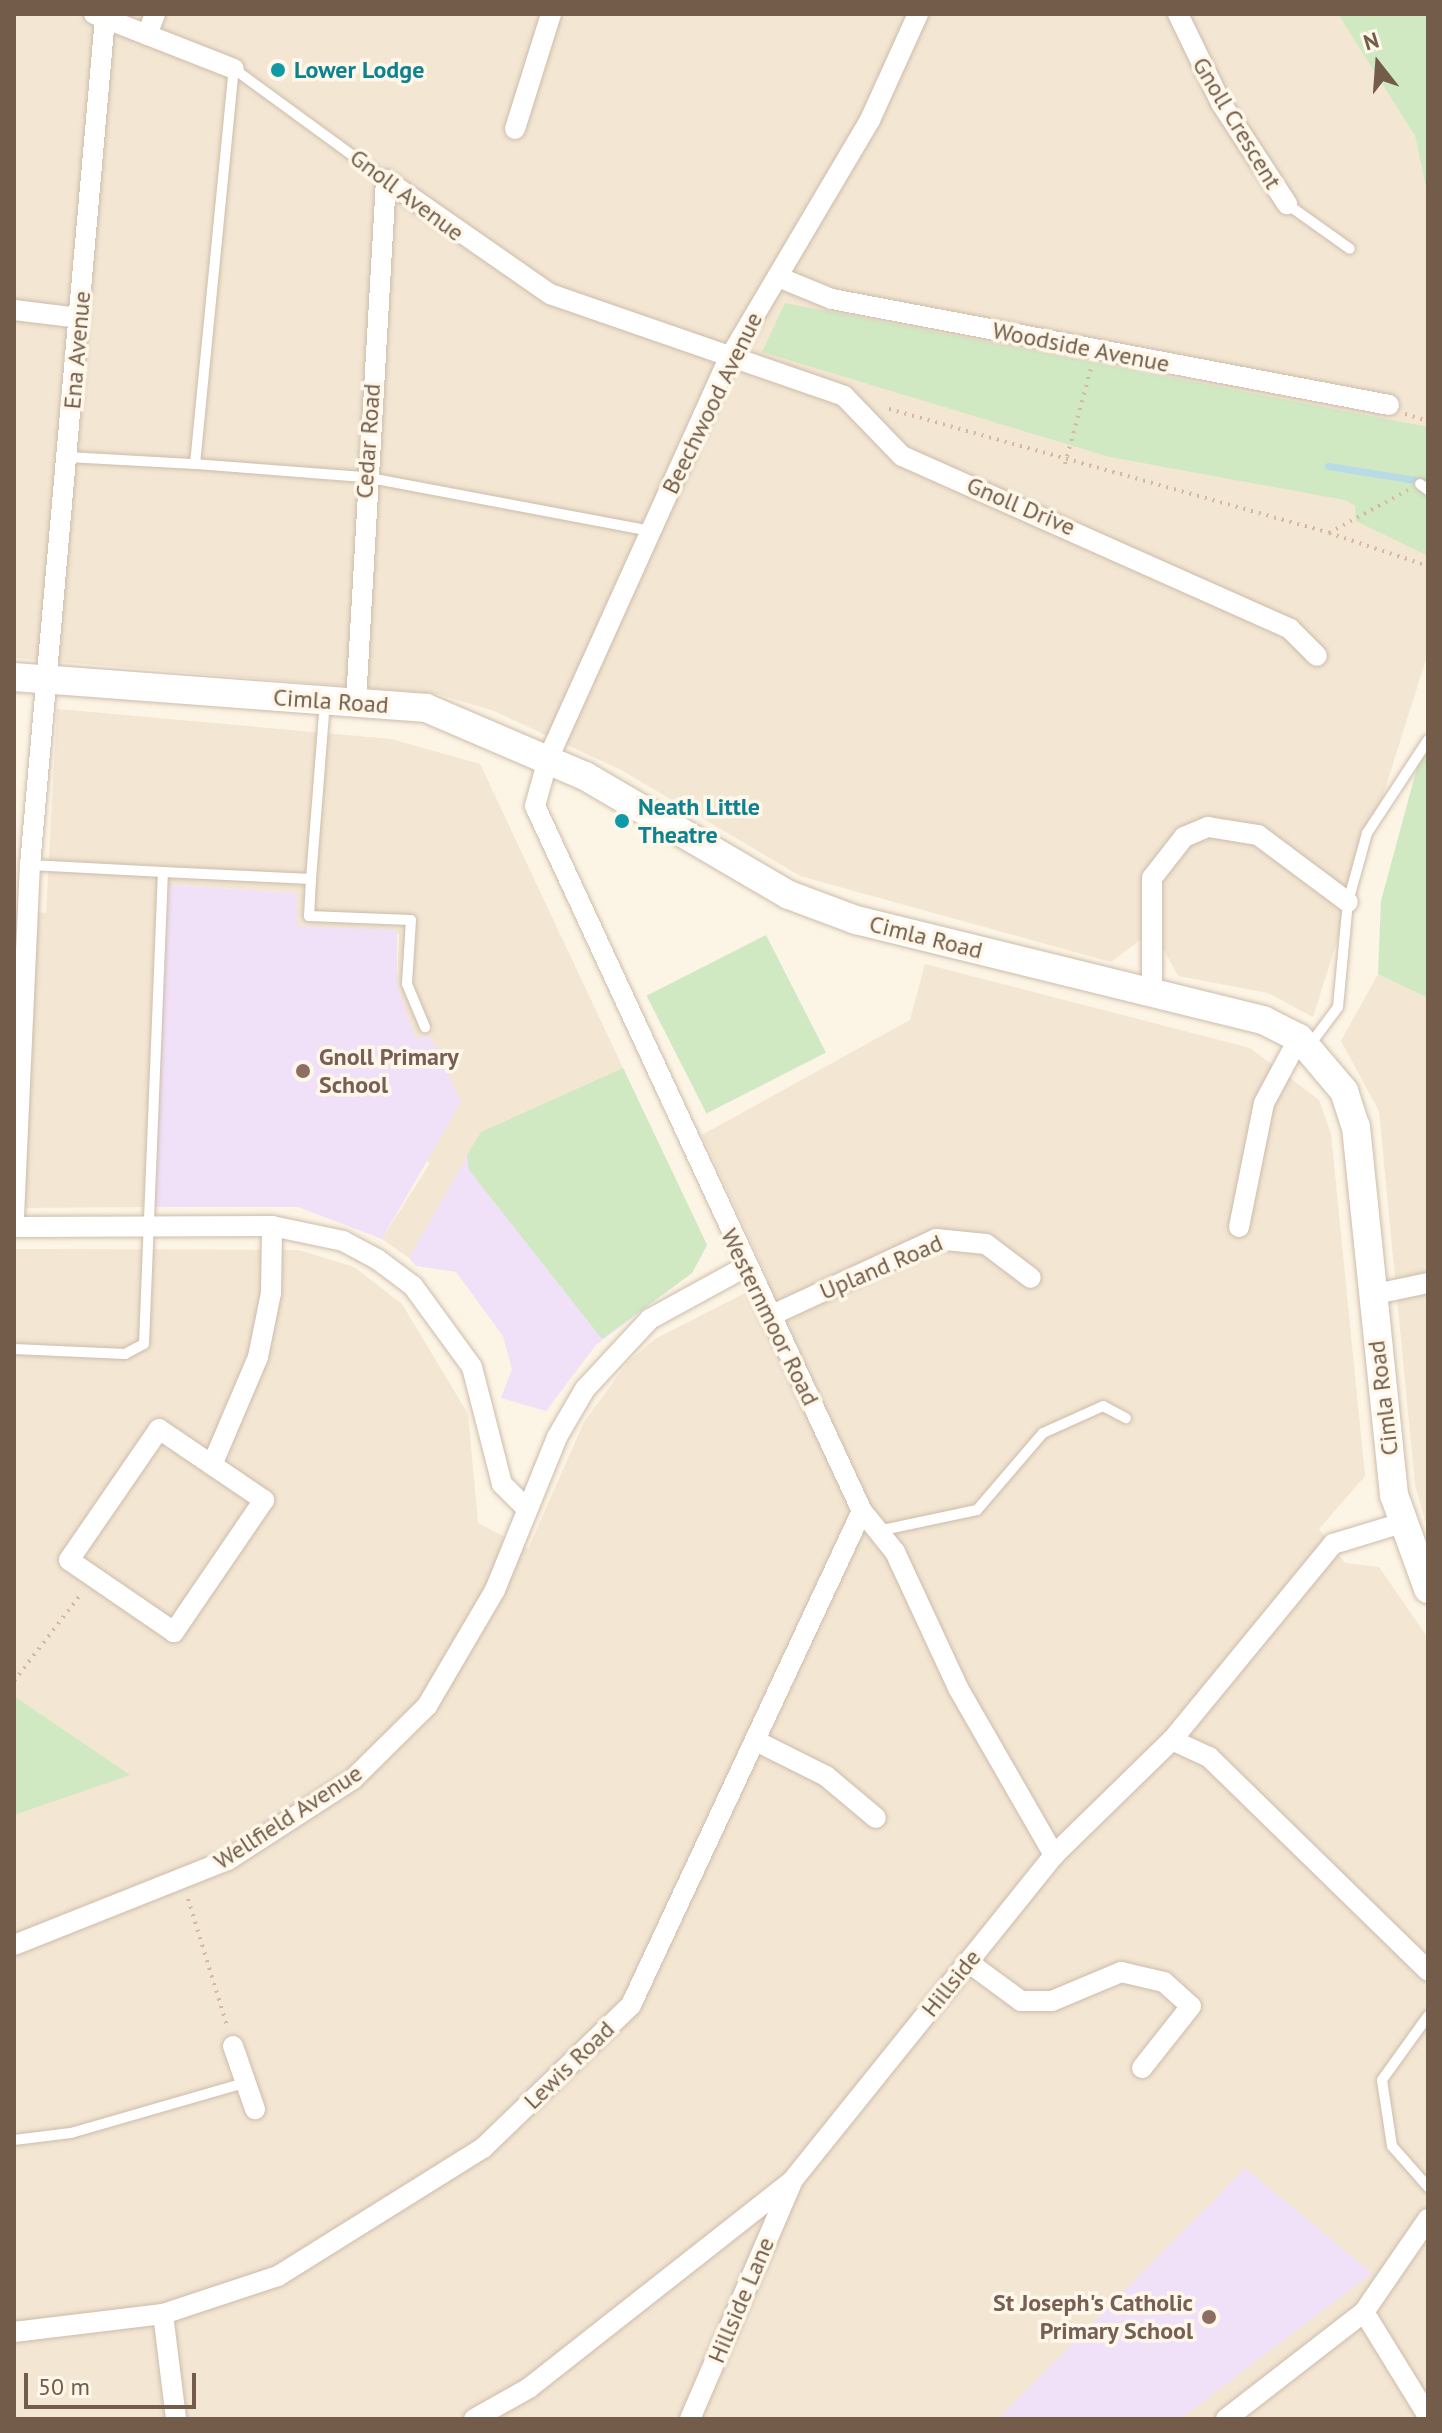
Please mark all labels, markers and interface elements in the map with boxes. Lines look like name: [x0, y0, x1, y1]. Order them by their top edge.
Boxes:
north arrow: [1338, 24, 1418, 104]
text: N: [1360, 26, 1382, 57]
street label: Gnoll Crescent: [1186, 52, 1288, 194]
place label: Lower Lodge: [294, 56, 424, 84]
marker: Lower Lodge: [269, 61, 287, 79]
street label: Gnoll Avenue: [344, 143, 470, 247]
street label: Ena Avenue: [57, 289, 97, 411]
street label: Beechwood Avenue: [655, 307, 769, 499]
street label: Woodside Avenue: [990, 316, 1172, 378]
street label: Cedar Road: [350, 383, 386, 499]
street label: Gnoll Drive: [962, 470, 1080, 542]
street label: Cimla Road: [272, 683, 390, 719]
place label: Neath Little Theatre: [638, 793, 760, 849]
marker: Neath Little Theatre: [613, 812, 631, 830]
street label: Cimla Road: [866, 909, 986, 965]
place label: Gnoll Primary School: [319, 1043, 459, 1099]
marker: Gnoll Primary School: [294, 1062, 312, 1080]
street label: Westernmoor Road: [715, 1224, 825, 1410]
street label: Upland Road: [815, 1228, 947, 1306]
street label: Cimla Road: [1362, 1339, 1404, 1457]
street label: Wellfield Avenue: [208, 1758, 368, 1876]
street label: Hillside: [915, 1944, 987, 2022]
street label: Lewis Road: [518, 2015, 620, 2115]
street label: Hillside Lane: [702, 2233, 780, 2367]
place label: St Joseph's Catholic Primary School: [993, 2289, 1193, 2345]
marker: St Joseph's Catholic Primary School: [1200, 2308, 1218, 2326]
scale bar: [28, 2357, 200, 2407]
text: 50 m: [38, 2371, 90, 2402]

